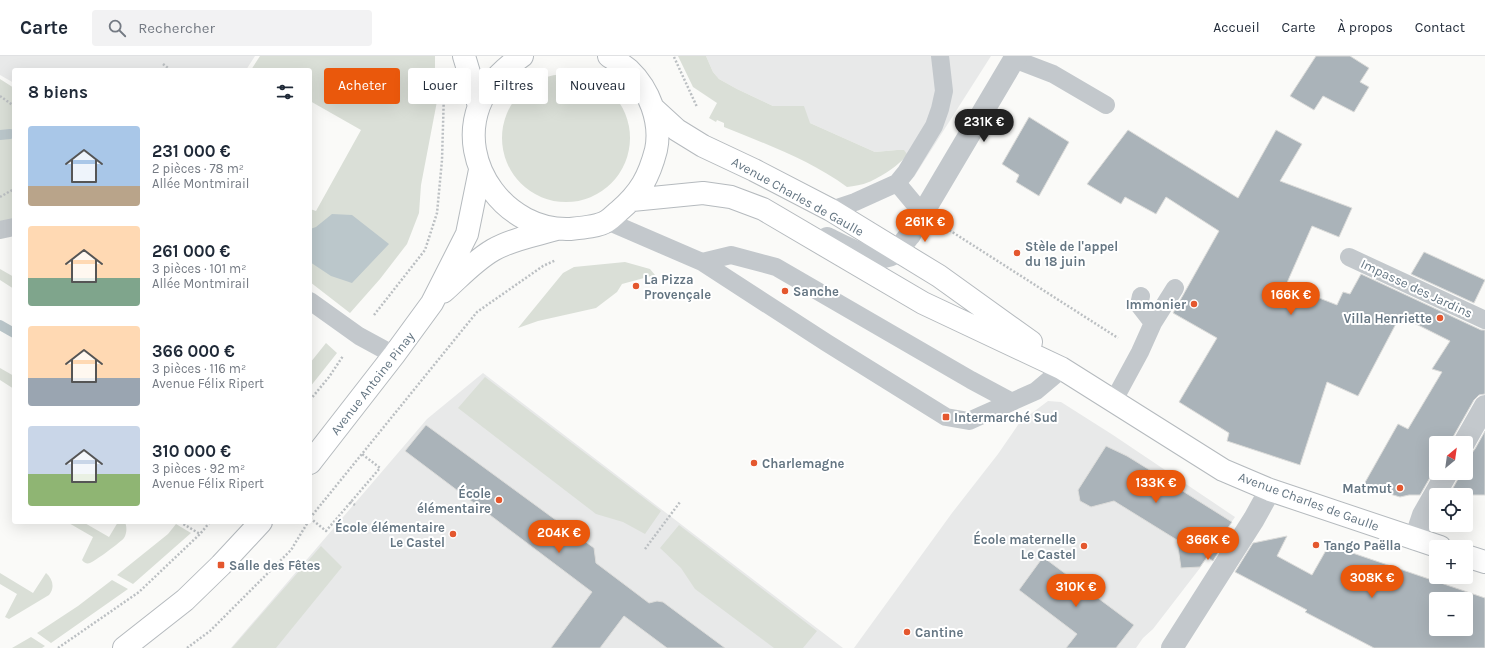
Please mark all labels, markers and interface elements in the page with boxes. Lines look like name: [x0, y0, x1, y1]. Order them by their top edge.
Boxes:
search box: [92, 10, 372, 46]
text: Carte: [20, 17, 68, 39]
icon: search: [106, 17, 128, 39]
text: Rechercher: [138, 19, 215, 37]
text: Accueil: [1213, 19, 1260, 36]
text: Carte: [1282, 19, 1315, 36]
text: À propos: [1337, 19, 1393, 36]
text: Contact: [1415, 19, 1465, 36]
chip: Acheter: [324, 68, 400, 104]
chip: Louer: [408, 68, 471, 104]
chip: Filtres: [479, 68, 548, 104]
chip: Nouveau: [556, 68, 640, 104]
icon: filters: [274, 81, 296, 103]
text: 8 biens: [28, 82, 88, 102]
pin: 231K €: [951, 109, 1017, 143]
text: 231K €: [964, 114, 1004, 129]
text: 231 000 €: [152, 141, 231, 161]
icon: home: [60, 142, 108, 190]
street label: Avenue Charles de Gaulle: [729, 154, 867, 239]
text: 2 pièces · 78 m²: [152, 161, 244, 176]
text: Allée Montmirail: [152, 176, 249, 191]
pin: 261K €: [892, 209, 958, 243]
text: 261K €: [905, 214, 945, 229]
place label: Stèle de l'appel du 18 juin: [1025, 239, 1118, 269]
text: 261 000 €: [152, 241, 230, 261]
icon: home: [60, 242, 108, 290]
marker: Stèle de l'appel du 18 juin: [1012, 248, 1022, 258]
street label: Impasse des Jardins: [1358, 256, 1475, 321]
text: 3 pièces · 101 m²: [152, 261, 246, 276]
place label: La Pizza Provençale: [644, 272, 711, 302]
text: Allée Montmirail: [152, 276, 249, 291]
marker: La Pizza Provençale: [631, 281, 641, 291]
pin: 166K €: [1258, 282, 1324, 316]
place label: Sanche: [793, 284, 839, 299]
marker: Sanche: [780, 286, 790, 296]
text: 166K €: [1271, 287, 1311, 302]
place label: Immonier: [1126, 297, 1187, 312]
marker: Immonier: [1189, 299, 1199, 309]
place label: Villa Henriette: [1344, 311, 1432, 326]
marker: Villa Henriette: [1435, 313, 1445, 323]
street label: Avenue Antoine Pinay: [327, 329, 417, 438]
text: 366 000 €: [152, 341, 235, 361]
icon: home: [60, 342, 108, 390]
text: 3 pièces · 116 m²: [152, 361, 246, 376]
text: Avenue Félix Ripert: [152, 376, 264, 391]
place label: Intermarché Sud: [954, 410, 1058, 425]
marker: Intermarché Sud: [941, 412, 951, 422]
north arrow: [1429, 436, 1473, 480]
map controls: [1429, 436, 1473, 636]
text: 310 000 €: [152, 441, 231, 461]
icon: home: [60, 442, 108, 490]
place label: Charlemagne: [762, 456, 844, 471]
marker: Charlemagne: [749, 458, 759, 468]
text: 3 pièces · 92 m²: [152, 461, 245, 476]
street label: Avenue Charles de Gaulle: [1236, 469, 1382, 534]
pin: 133K €: [1123, 470, 1189, 504]
text: 133K €: [1136, 475, 1176, 490]
text: Avenue Félix Ripert: [152, 476, 264, 491]
place label: Matmut: [1342, 481, 1392, 496]
marker: Matmut: [1395, 483, 1405, 493]
place label: École élémentaire: [417, 484, 491, 516]
button: locate: [1429, 488, 1473, 532]
marker: École élémentaire: [494, 495, 504, 505]
place label: École élémentaire Le Castel: [335, 518, 445, 550]
pin: 204K €: [526, 520, 592, 554]
text: 204K €: [537, 525, 581, 540]
pin: 366K €: [1175, 527, 1241, 561]
marker: École élémentaire Le Castel: [448, 529, 458, 539]
place label: École maternelle Le Castel: [973, 530, 1076, 562]
text: 366K €: [1186, 532, 1230, 547]
place label: Tango Paëlla: [1324, 538, 1401, 553]
marker: Tango Paëlla: [1311, 540, 1321, 550]
button: +: [1429, 540, 1473, 584]
marker: École maternelle Le Castel: [1079, 541, 1089, 551]
place label: Salle des Fêtes: [229, 558, 321, 573]
marker: Salle des Fêtes: [216, 560, 226, 570]
pin: 308K €: [1339, 565, 1405, 599]
text: 308K €: [1350, 570, 1394, 585]
pin: 310K €: [1043, 574, 1109, 608]
text: 310K €: [1056, 579, 1096, 594]
button: −: [1429, 592, 1473, 636]
place label: Cantine: [915, 625, 963, 640]
marker: Cantine: [902, 627, 912, 637]

